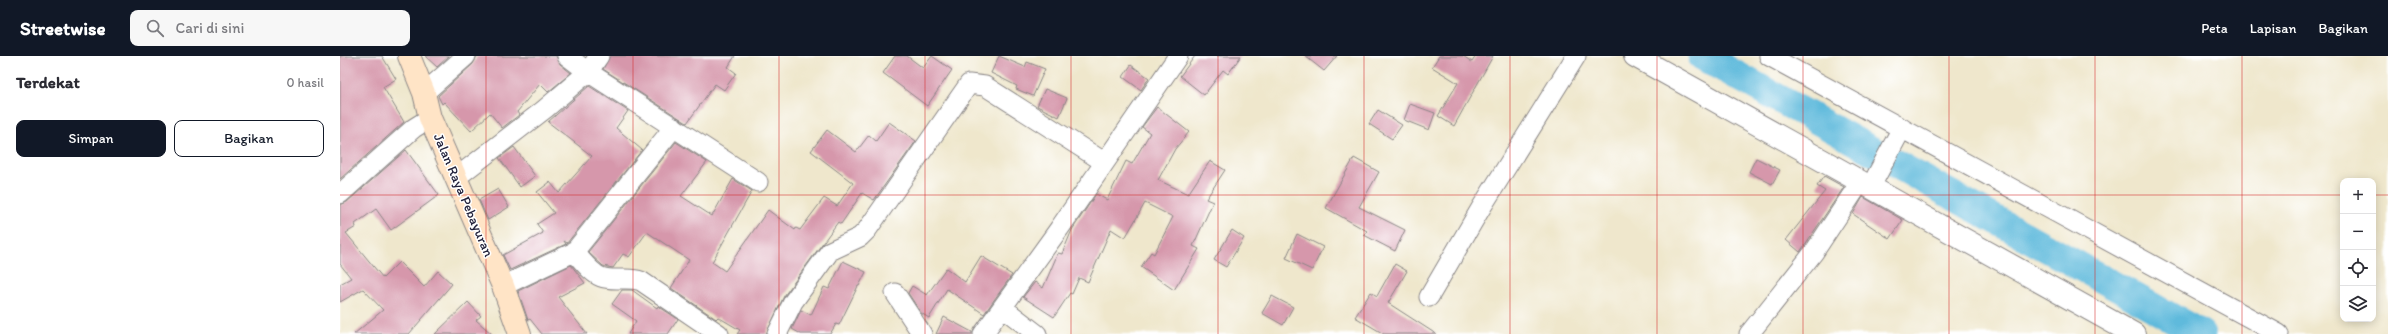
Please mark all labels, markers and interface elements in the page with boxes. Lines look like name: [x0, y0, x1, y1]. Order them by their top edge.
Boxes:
search box: [130, 10, 410, 46]
text: Streetwise: [20, 17, 106, 40]
icon: search: [144, 17, 166, 39]
text: Cari di sini: [176, 19, 244, 37]
text: Peta: [2201, 20, 2228, 37]
text: Lapisan: [2250, 20, 2297, 37]
text: Bagikan: [2319, 20, 2368, 37]
text: Terdekat: [16, 72, 80, 92]
text: 0 hasil: [287, 75, 324, 90]
button: Simpan: [16, 120, 166, 157]
button: Bagikan: [174, 120, 324, 157]
street label: Jalan Raya Pebayuran: [430, 131, 497, 260]
map controls: [2340, 178, 2376, 322]
button: +: [2340, 178, 2376, 214]
button: −: [2340, 214, 2376, 250]
button: locate: [2340, 250, 2376, 286]
button: layers: [2340, 286, 2376, 322]

